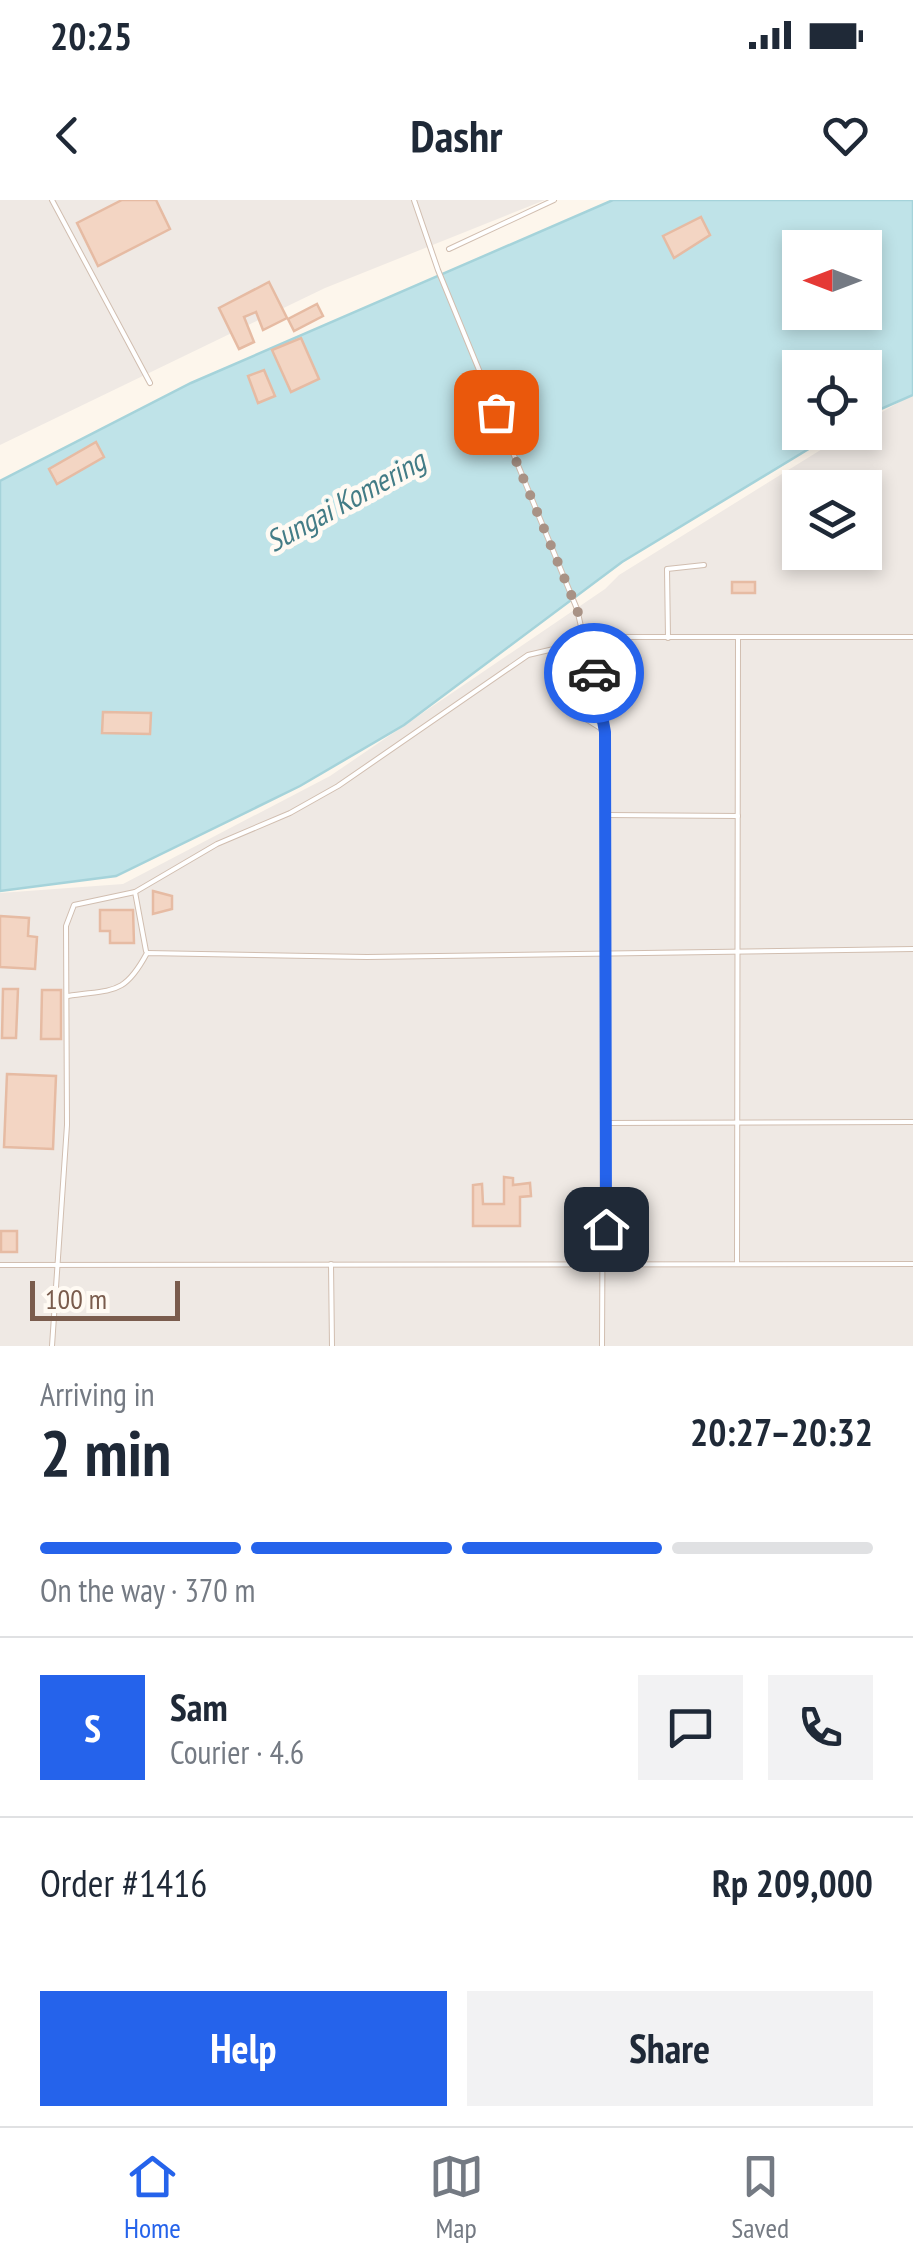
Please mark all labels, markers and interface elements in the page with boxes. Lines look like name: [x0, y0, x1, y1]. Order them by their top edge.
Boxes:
text: 20:25: [50, 11, 132, 60]
text: Dashr: [411, 106, 502, 164]
icon: back: [40, 108, 95, 163]
icon: heart: [818, 108, 873, 163]
north arrow: [782, 230, 882, 330]
map controls: [782, 230, 882, 570]
button: locate: [782, 350, 882, 450]
pin: [454, 370, 539, 455]
icon: bag: [469, 385, 524, 440]
water label: Sungai Komering: [258, 439, 433, 560]
button: layers: [782, 470, 882, 570]
courier: [544, 623, 644, 723]
icon: car: [567, 646, 622, 701]
pin: [564, 1187, 649, 1272]
icon: home: [579, 1202, 634, 1257]
scale bar: [30, 1276, 180, 1320]
text: 100 m: [45, 1280, 107, 1317]
text: Arriving in: [40, 1373, 155, 1415]
text: 20:27–20:32: [690, 1407, 873, 1456]
text: 2 min: [40, 1410, 171, 1494]
text: On the way · 370 m: [40, 1569, 255, 1611]
button: chat: [638, 1675, 743, 1780]
button: phone: [768, 1675, 873, 1780]
text: Sam: [170, 1682, 228, 1731]
text: S: [84, 1703, 101, 1752]
text: Courier · 4.6: [170, 1731, 304, 1773]
text: Order #1416: [40, 1858, 207, 1907]
text: Rp 209,000: [712, 1858, 873, 1907]
button: Help: [40, 1991, 447, 2106]
button: Share: [467, 1991, 873, 2106]
tab: Home: [124, 2149, 181, 2246]
tab: Map: [429, 2149, 484, 2246]
tab: Saved: [731, 2149, 789, 2246]

